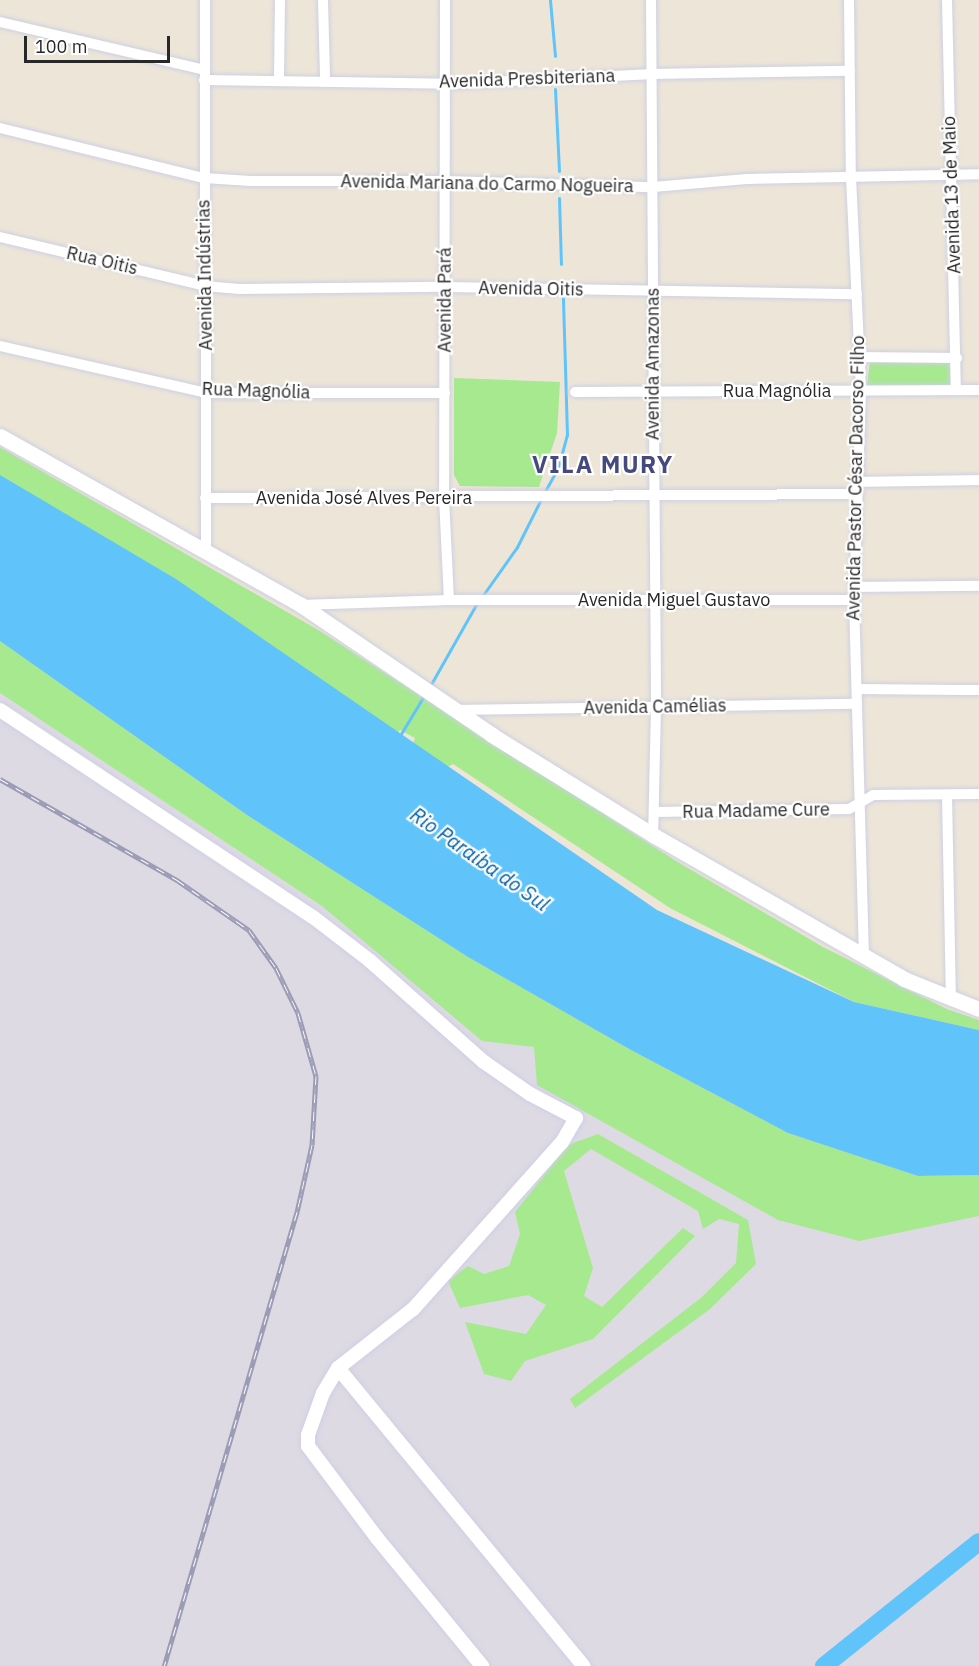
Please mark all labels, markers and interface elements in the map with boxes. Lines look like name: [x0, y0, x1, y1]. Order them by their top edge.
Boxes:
scale bar: [27, 24, 172, 62]
text: 100 m: [35, 35, 87, 58]
street label: Avenida Presbiteriana: [439, 65, 615, 93]
street label: Avenida 13 de Maio: [938, 116, 966, 274]
street label: Avenida Mariana do Carmo Nogueira: [340, 171, 634, 197]
street label: Avenida Indústrias: [193, 199, 217, 351]
street label: Rua Oitis: [64, 242, 140, 280]
street label: Avenida Pará: [434, 247, 456, 353]
street label: Avenida Oitis: [478, 277, 584, 301]
street label: Avenida Amazonas: [642, 288, 664, 440]
street label: Avenida Pastor César Dacorso Filho: [843, 335, 869, 621]
street label: Rua Magnólia: [201, 378, 311, 404]
street label: Rua Magnólia: [723, 380, 831, 402]
district label: VILA MURY: [532, 451, 674, 479]
street label: Avenida José Alves Pereira: [256, 487, 472, 509]
street label: Avenida Miguel Gustavo: [578, 589, 770, 611]
street label: Avenida Camélias: [583, 695, 727, 719]
street label: Rua Madame Cure: [682, 799, 830, 823]
water label: Rio Paraíba do Sul: [406, 802, 554, 916]

